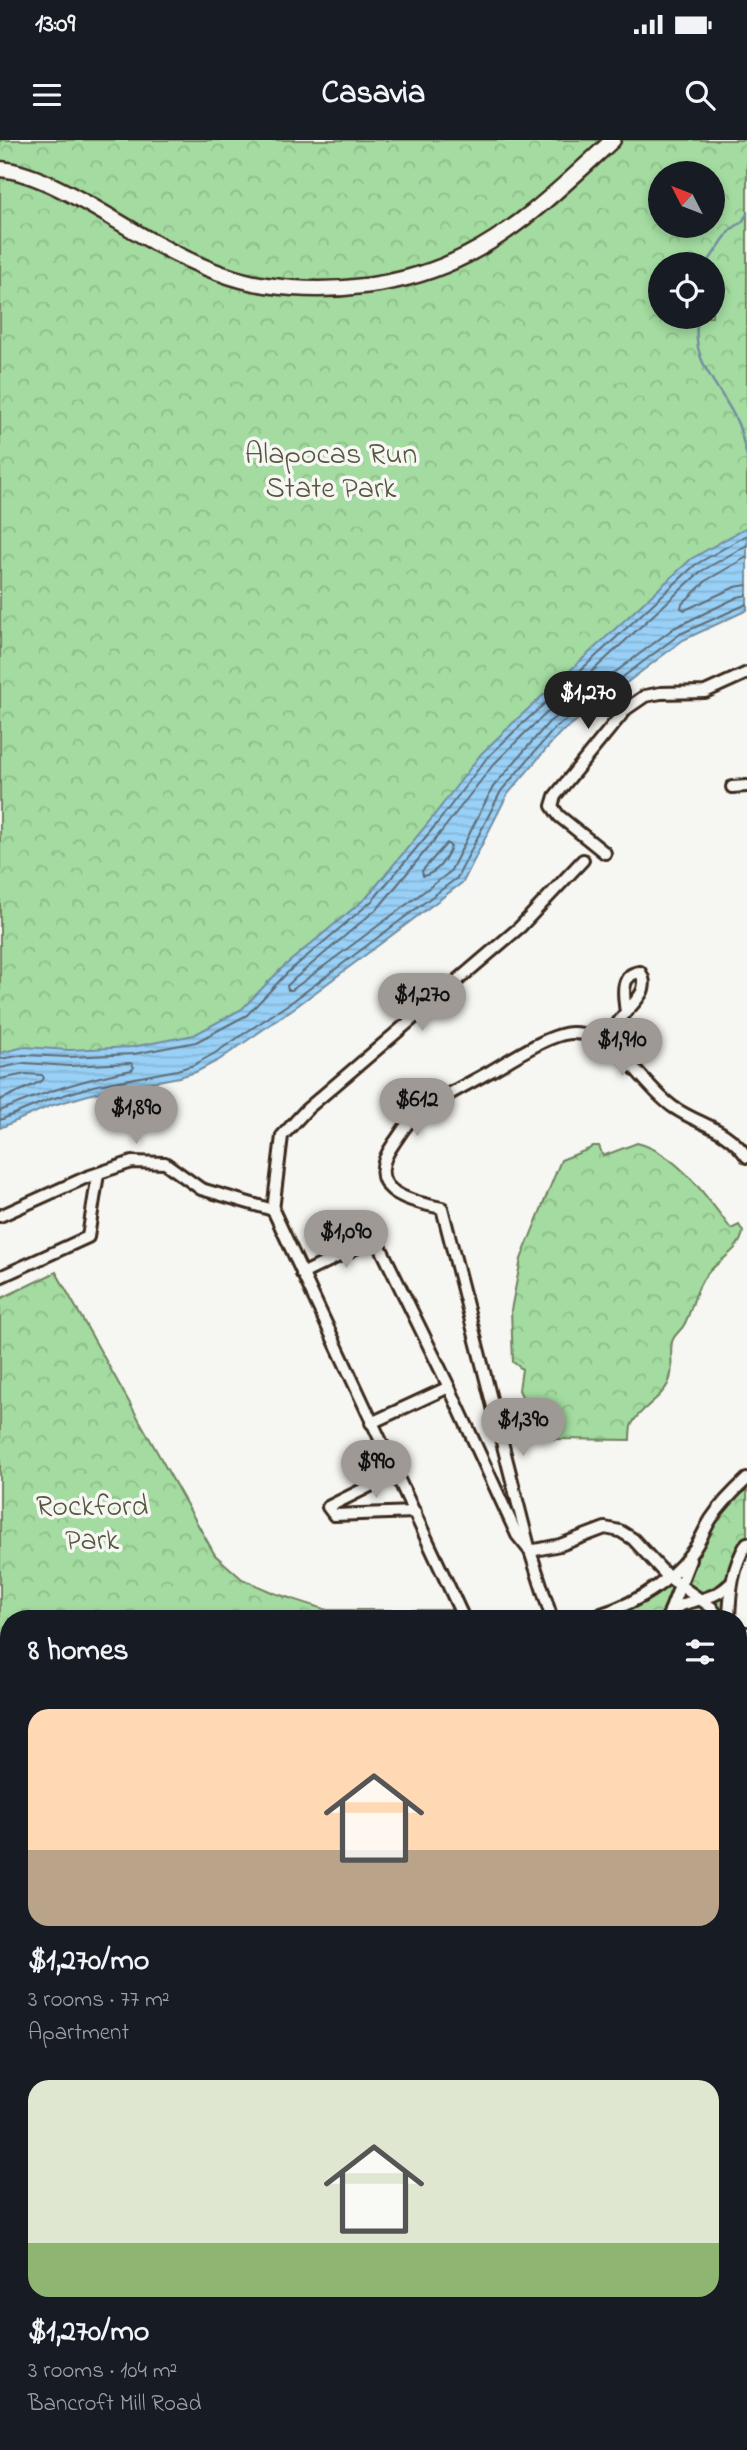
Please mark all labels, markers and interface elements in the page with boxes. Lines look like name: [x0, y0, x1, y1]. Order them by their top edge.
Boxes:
text: 13:09: [35, 6, 75, 44]
text: Casavia: [322, 71, 425, 118]
icon: menu: [28, 76, 66, 114]
icon: search: [681, 76, 719, 114]
north arrow: [648, 161, 724, 238]
map controls: [648, 161, 725, 329]
button: locate: [648, 252, 725, 329]
park label: Alapocas Run State Park: [245, 434, 417, 512]
pin: $1,270: [531, 672, 645, 731]
text: $1,270: [560, 677, 616, 710]
pin: $1,270: [365, 974, 479, 1033]
text: $1,270: [394, 979, 450, 1012]
pin: $1,910: [565, 1018, 679, 1078]
text: $1,910: [597, 1024, 647, 1057]
pin: $612: [376, 1079, 458, 1138]
text: $612: [396, 1084, 438, 1117]
pin: $1,890: [79, 1086, 193, 1146]
text: $1,890: [111, 1092, 161, 1125]
pin: $1,090: [289, 1210, 403, 1270]
text: $1,090: [320, 1216, 372, 1249]
pin: $1,390: [466, 1398, 580, 1458]
text: $1,390: [497, 1404, 549, 1437]
pin: $990: [335, 1440, 417, 1500]
text: $990: [357, 1446, 395, 1479]
park label: Rockford Park: [36, 1486, 148, 1564]
text: 8 homes: [28, 1630, 129, 1674]
icon: filters: [681, 1633, 719, 1671]
icon: home: [311, 1755, 437, 1881]
text: $1,270/mo: [28, 1940, 149, 1984]
text: 3 rooms · 77 m²: [28, 1984, 170, 2017]
text: Apartment: [28, 2017, 129, 2050]
icon: home: [311, 2126, 437, 2252]
text: $1,270/mo: [28, 2311, 149, 2355]
text: 3 rooms · 104 m²: [28, 2355, 177, 2388]
text: Bancroft Mill Road: [28, 2388, 201, 2421]

